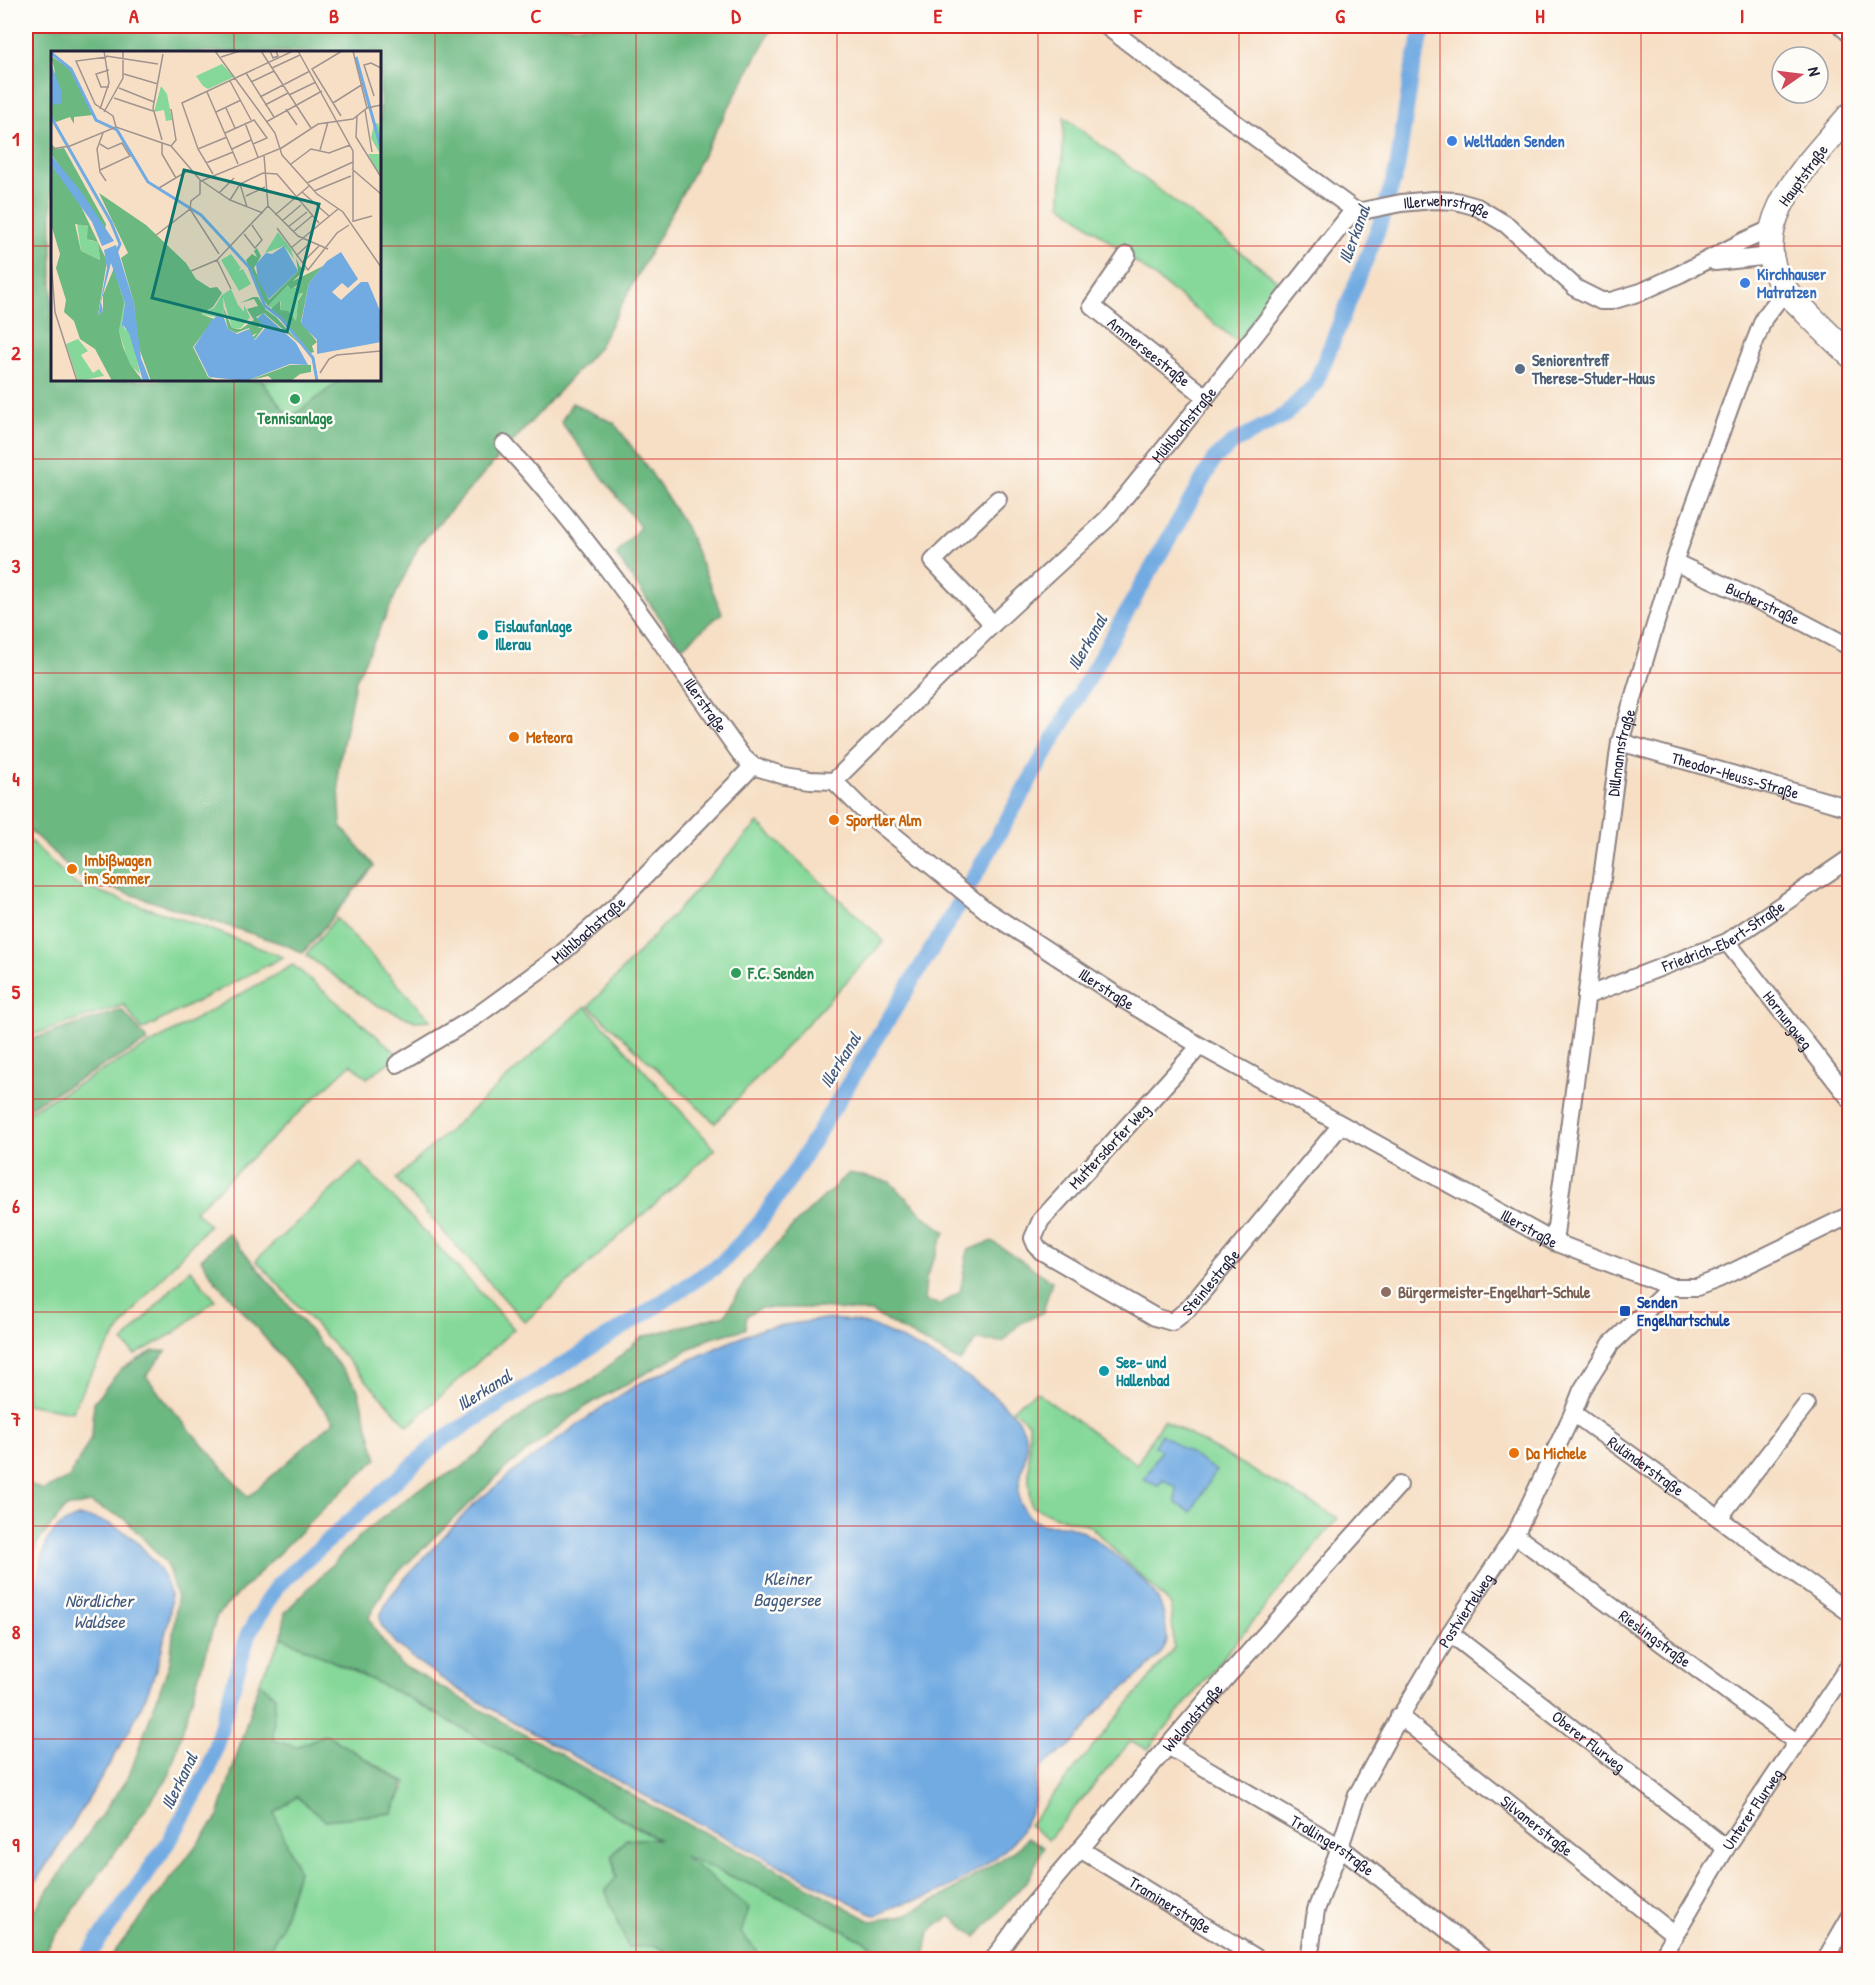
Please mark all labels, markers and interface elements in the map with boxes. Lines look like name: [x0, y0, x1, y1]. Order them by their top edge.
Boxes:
text: A: [129, 2, 139, 29]
text: B: [329, 2, 339, 29]
text: C: [531, 2, 542, 29]
text: D: [731, 2, 741, 29]
text: E: [934, 2, 943, 29]
text: F: [1133, 2, 1143, 29]
text: G: [1335, 2, 1345, 29]
text: H: [1535, 2, 1545, 29]
text: I: [1740, 2, 1744, 29]
north arrow: [1770, 45, 1830, 105]
inset map: [51, 51, 381, 381]
text: N: [1803, 65, 1826, 79]
text: 1: [12, 125, 20, 152]
place label: Weltladen Senden: [1464, 130, 1565, 152]
marker: Weltladen Senden: [1445, 134, 1459, 148]
street label: Hauptstraße: [1773, 139, 1833, 210]
street label: Illerwehrstraße: [1402, 189, 1495, 224]
water label: Illerkanal: [1332, 200, 1377, 267]
place label: Kirchhauser Matratzen: [1757, 263, 1827, 303]
marker: Kirchhauser Matratzen: [1738, 276, 1752, 290]
street label: Ammerseestraße: [1103, 312, 1196, 392]
text: 2: [11, 339, 21, 366]
place label: Seniorentreff Therese-Studer-Haus: [1531, 349, 1656, 389]
marker: Seniorentreff Therese-Studer-Haus: [1513, 362, 1527, 376]
street label: Mühlbachstraße: [1146, 382, 1221, 467]
marker: Tennisanlage: [288, 392, 302, 406]
place label: Tennisanlage: [256, 407, 333, 430]
text: 3: [12, 552, 21, 579]
street label: Bucherstraße: [1722, 577, 1804, 630]
water label: Illerkanal: [1061, 608, 1114, 674]
place label: Eislaufanlage Illerau: [495, 615, 573, 655]
marker: Eislaufanlage Illerau: [476, 628, 490, 642]
street label: Illerstraße: [679, 673, 733, 737]
street label: Dillmannstraße: [1602, 706, 1640, 798]
place label: Meteora: [526, 726, 573, 748]
marker: Meteora: [507, 730, 521, 744]
street label: Theodor-Heuss-Straße: [1669, 746, 1802, 804]
text: 4: [12, 765, 20, 792]
place label: Sportler Alm: [846, 809, 922, 832]
marker: Sportler Alm: [827, 813, 841, 827]
place label: Imbißwagen im Sommer: [84, 849, 152, 889]
marker: Imbißwagen im Sommer: [65, 862, 79, 876]
street label: Mühlbachstraße: [546, 891, 631, 968]
street label: Friedrich-Ebert-Straße: [1658, 895, 1789, 977]
place label: F.C. Senden: [747, 962, 814, 984]
street label: Illerstraße: [1074, 963, 1139, 1015]
marker: F.C. Senden: [729, 966, 743, 980]
text: 5: [12, 978, 21, 1005]
street label: Hornungweg: [1758, 986, 1818, 1054]
water label: Illerkanal: [813, 1027, 867, 1092]
street label: Muttersdorfer Weg: [1064, 1098, 1154, 1194]
text: 6: [12, 1192, 20, 1219]
street label: Illerstraße: [1497, 1204, 1562, 1253]
street label: Steinlestraße: [1177, 1244, 1245, 1321]
place label: Bürgermeister-Engelhart-Schule: [1398, 1281, 1591, 1304]
marker: Bürgermeister-Engelhart-Schule: [1379, 1285, 1393, 1299]
place label: Senden Engelhartschule: [1637, 1291, 1730, 1332]
marker: Senden Engelhartschule: [1618, 1304, 1632, 1318]
place label: See- und Hallenbad: [1116, 1351, 1170, 1391]
water label: Illerkanal: [452, 1363, 517, 1417]
marker: See- und Hallenbad: [1097, 1364, 1111, 1378]
text: 7: [10, 1405, 21, 1432]
street label: Ruländerstraße: [1603, 1431, 1689, 1501]
place label: Da Michele: [1526, 1442, 1587, 1464]
marker: Da Michele: [1507, 1446, 1521, 1460]
water label: Kleiner Baggersee: [753, 1566, 822, 1612]
street label: Postviertelweg: [1433, 1568, 1498, 1652]
water label: Nördlicher Waldsee: [65, 1588, 135, 1634]
street label: Rieslingstraße: [1615, 1604, 1696, 1673]
text: 8: [12, 1618, 21, 1645]
street label: Wielandstraße: [1157, 1678, 1228, 1756]
street label: Oberer Flurweg: [1547, 1705, 1630, 1777]
water label: Illerkanal: [154, 1747, 204, 1814]
street label: Unterer Flurweg: [1717, 1764, 1788, 1854]
street label: Silvanerstraße: [1496, 1790, 1578, 1861]
street label: Trollingerstraße: [1286, 1809, 1379, 1881]
text: 9: [12, 1831, 20, 1858]
street label: Traminerstraße: [1125, 1871, 1216, 1939]

